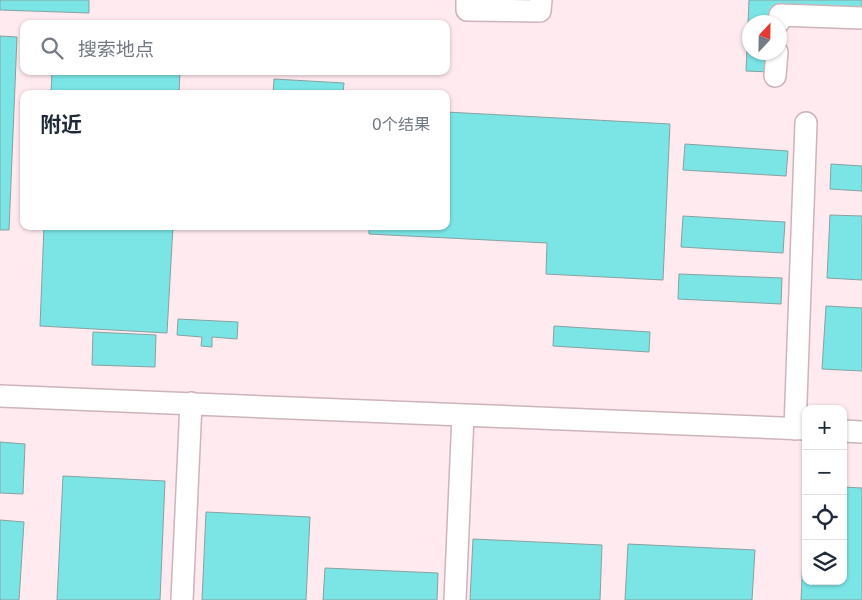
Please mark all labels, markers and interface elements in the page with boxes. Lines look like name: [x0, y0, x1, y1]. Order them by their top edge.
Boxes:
north arrow: [742, 15, 787, 60]
search box: [20, 20, 450, 75]
icon: search: [38, 34, 66, 62]
text: 搜索地点: [78, 38, 154, 60]
text: 附近: [40, 113, 82, 137]
text: 0个结果: [372, 115, 430, 134]
map controls: [802, 405, 847, 585]
button: +: [802, 405, 847, 450]
button: −: [802, 450, 847, 495]
button: locate: [802, 495, 847, 540]
button: layers: [802, 540, 847, 585]

